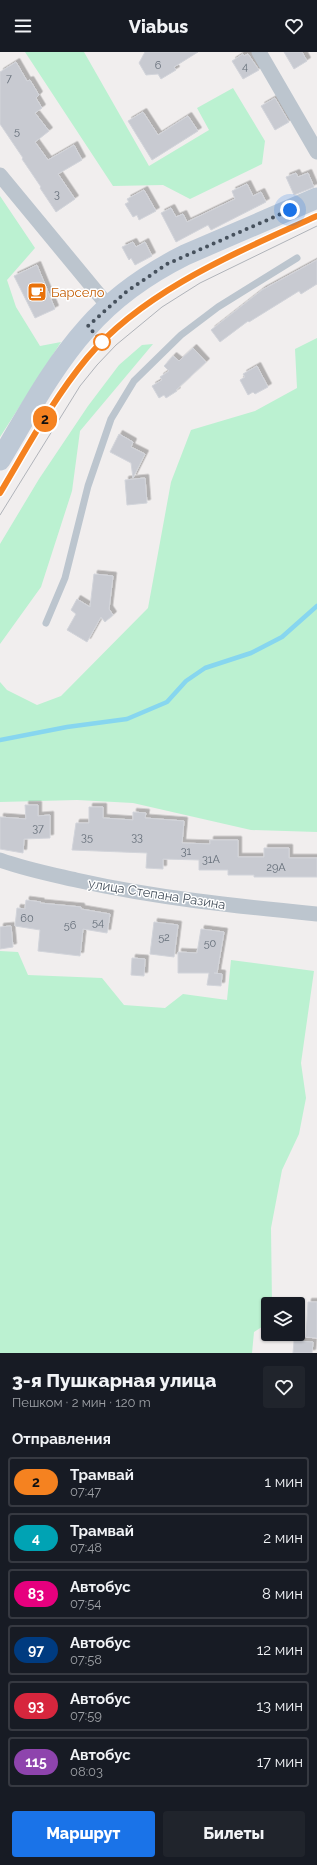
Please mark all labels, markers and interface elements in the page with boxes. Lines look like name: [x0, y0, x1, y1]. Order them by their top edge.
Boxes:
icon: menu: [12, 15, 34, 37]
icon: heart: [283, 15, 305, 37]
text: Viabus: [129, 16, 188, 37]
house number: 6: [155, 59, 162, 72]
house number: 4: [242, 60, 248, 73]
house number: 7: [6, 72, 12, 85]
house number: 5: [14, 125, 20, 138]
house number: 3: [54, 188, 60, 201]
your location: [280, 200, 300, 220]
cafe icon: Барсело: [26, 281, 48, 303]
place label: Барсело: [51, 285, 105, 300]
unlabelled marker: [93, 333, 111, 351]
line badge: 2: [32, 406, 58, 432]
text: 2: [41, 411, 49, 427]
house number: 37: [32, 822, 44, 835]
house number: 35: [81, 831, 93, 844]
house number: 33: [131, 831, 143, 844]
house number: 31: [181, 845, 192, 858]
house number: 31А: [202, 853, 221, 866]
house number: 29А: [266, 861, 286, 874]
street label: улица Степана Разина: [87, 876, 227, 912]
house number: 60: [20, 912, 34, 925]
house number: 54: [92, 916, 104, 929]
house number: 56: [64, 919, 77, 932]
house number: 52: [158, 931, 170, 944]
house number: 50: [204, 937, 217, 950]
map controls: [261, 1297, 305, 1341]
button: layers: [261, 1297, 305, 1341]
button: heart: [263, 1366, 305, 1408]
text: 3-я Пушкарная улица: [12, 1369, 216, 1391]
text: Пешком · 2 мин · 120 m: [12, 1395, 151, 1410]
text: Отправления: [12, 1430, 111, 1448]
text: Трамвай: [70, 1466, 134, 1484]
text: 1 мин: [265, 1473, 303, 1491]
text: 2: [32, 1474, 40, 1490]
text: 07:47: [70, 1484, 101, 1499]
text: Трамвай: [70, 1522, 134, 1540]
text: 2 мин: [263, 1529, 303, 1547]
text: 4: [32, 1530, 40, 1546]
text: 07:48: [70, 1540, 102, 1555]
text: Автобус: [70, 1578, 131, 1596]
text: 8 мин: [262, 1585, 303, 1603]
text: 83: [28, 1586, 44, 1602]
text: 07:54: [70, 1596, 101, 1611]
text: Автобус: [70, 1634, 131, 1652]
text: 12 мин: [257, 1641, 303, 1659]
text: 97: [28, 1642, 44, 1658]
text: 07:58: [70, 1652, 102, 1667]
text: Автобус: [70, 1690, 131, 1708]
text: 13 мин: [257, 1697, 303, 1715]
text: 93: [28, 1698, 44, 1714]
text: 07:59: [70, 1708, 102, 1723]
text: Автобус: [70, 1746, 131, 1764]
text: 17 мин: [257, 1753, 303, 1771]
text: 115: [25, 1754, 47, 1770]
text: 08:03: [70, 1764, 103, 1779]
button: Маршрут: [12, 1811, 155, 1857]
button: Билеты: [163, 1811, 305, 1857]

